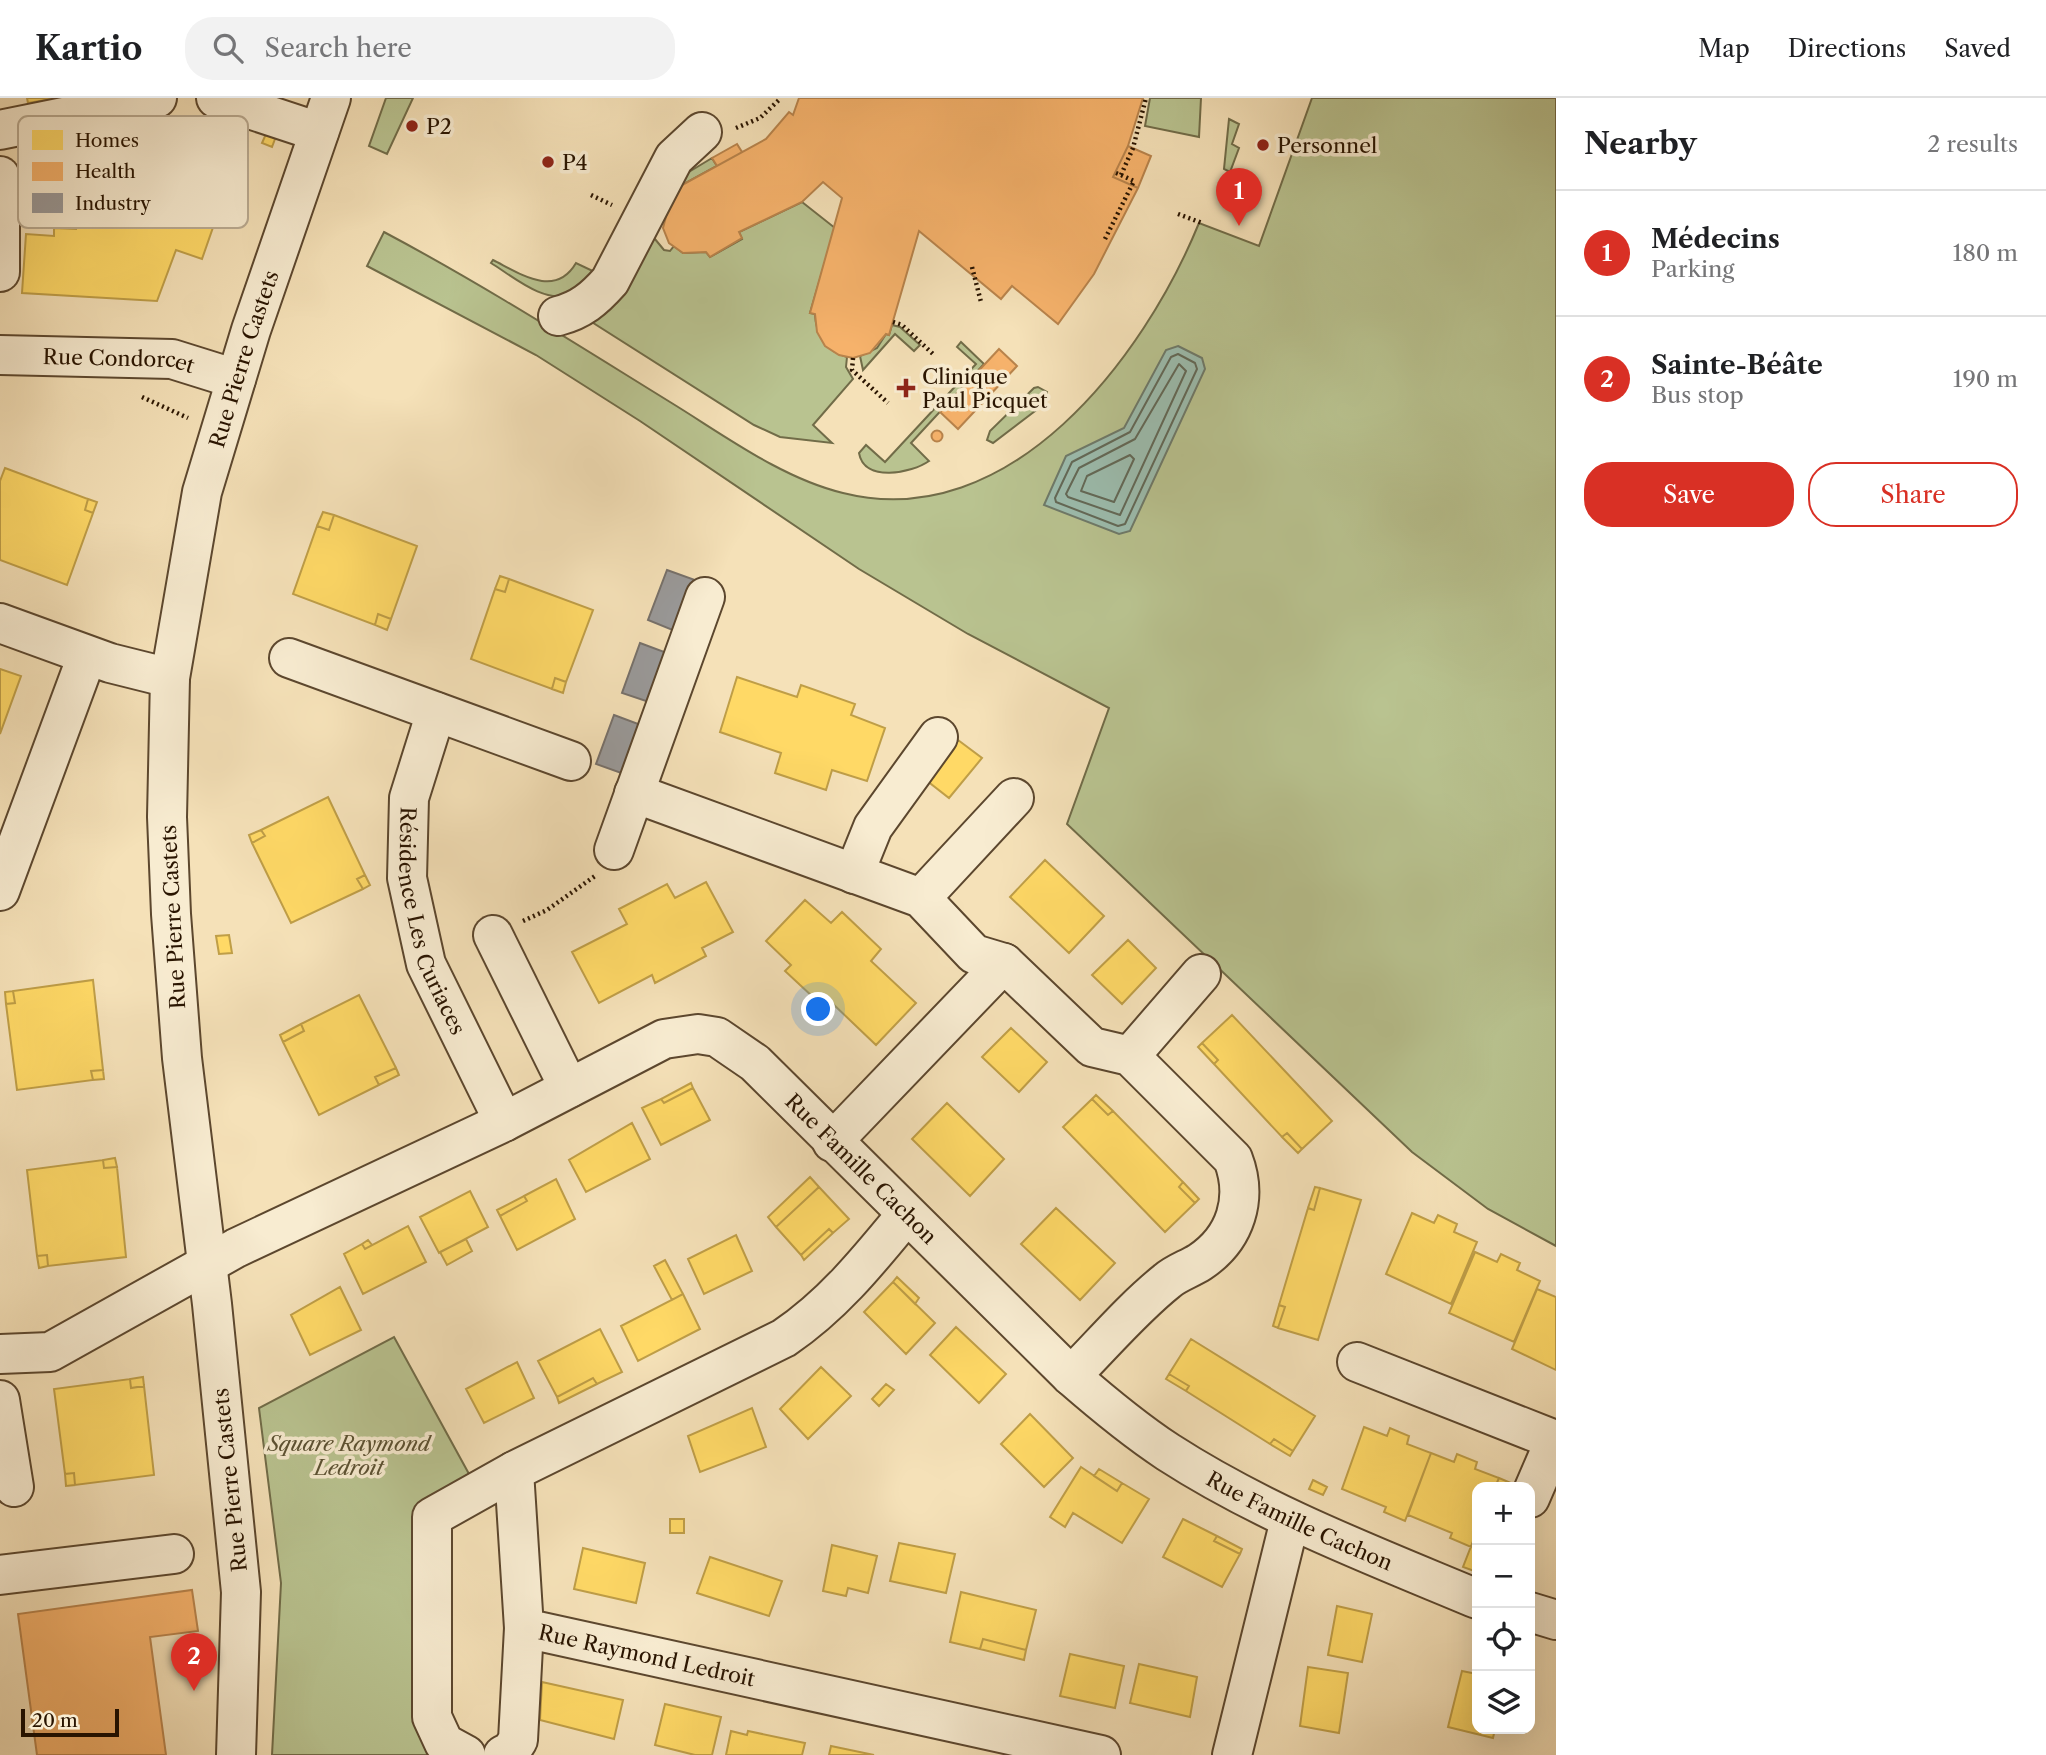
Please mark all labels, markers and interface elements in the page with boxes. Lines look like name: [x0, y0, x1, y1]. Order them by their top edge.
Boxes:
search box: [185, 17, 675, 80]
text: Kartio: [35, 28, 143, 69]
icon: search: [209, 29, 247, 67]
text: Search here: [265, 32, 412, 64]
text: Map: [1698, 34, 1750, 63]
text: Directions: [1788, 34, 1906, 63]
text: Saved: [1944, 34, 2011, 63]
place label: P2: [426, 114, 452, 139]
legend: [18, 116, 248, 228]
marker: P2: [404, 118, 420, 134]
text: Nearby: [1584, 125, 1697, 162]
text: Homes: [75, 129, 139, 152]
text: 2 results: [1927, 130, 2018, 158]
place label: Personnel: [1277, 133, 1377, 158]
marker: Personnel: [1255, 137, 1271, 153]
place label: P4: [562, 150, 588, 175]
marker: P4: [540, 154, 556, 170]
text: Health: [75, 160, 136, 183]
pin: 1: [1216, 168, 1262, 226]
text: Industry: [75, 192, 151, 215]
text: Médecins: [1651, 223, 1780, 255]
text: 1: [1602, 239, 1612, 267]
text: 180 m: [1953, 239, 2018, 267]
text: Parking: [1651, 255, 1735, 283]
street label: Rue Pierre Castets: [204, 267, 283, 451]
street label: Rue Condorcet: [43, 343, 198, 378]
text: Sainte-Béâte: [1651, 349, 1823, 381]
place label: Clinique Paul Picquet: [922, 364, 1048, 413]
text: 2: [1600, 365, 1614, 393]
text: 190 m: [1953, 365, 2018, 393]
marker: Clinique Paul Picquet: [896, 378, 916, 398]
text: Bus stop: [1651, 381, 1744, 409]
button: Save: [1584, 462, 1794, 527]
button: Share: [1808, 462, 2018, 527]
street label: Résidence Les Curiaces: [394, 806, 471, 1039]
street label: Rue Pierre Castets: [156, 824, 190, 1010]
your location: [801, 992, 835, 1026]
street label: Rue Famille Cachon: [781, 1088, 942, 1249]
street label: Rue Pierre Castets: [208, 1387, 252, 1573]
park label: Square Raymond Ledroit: [266, 1431, 433, 1480]
street label: Rue Famille Cachon: [1202, 1466, 1396, 1575]
map controls: [1472, 1482, 1535, 1734]
button: +: [1472, 1482, 1535, 1545]
button: −: [1472, 1545, 1535, 1608]
button: locate: [1472, 1608, 1535, 1671]
street label: Rue Raymond Ledroit: [536, 1619, 758, 1691]
pin: 2: [171, 1633, 217, 1691]
button: layers: [1472, 1671, 1535, 1734]
scale bar: [21, 1706, 119, 1738]
text: 20 m: [32, 1709, 78, 1732]

